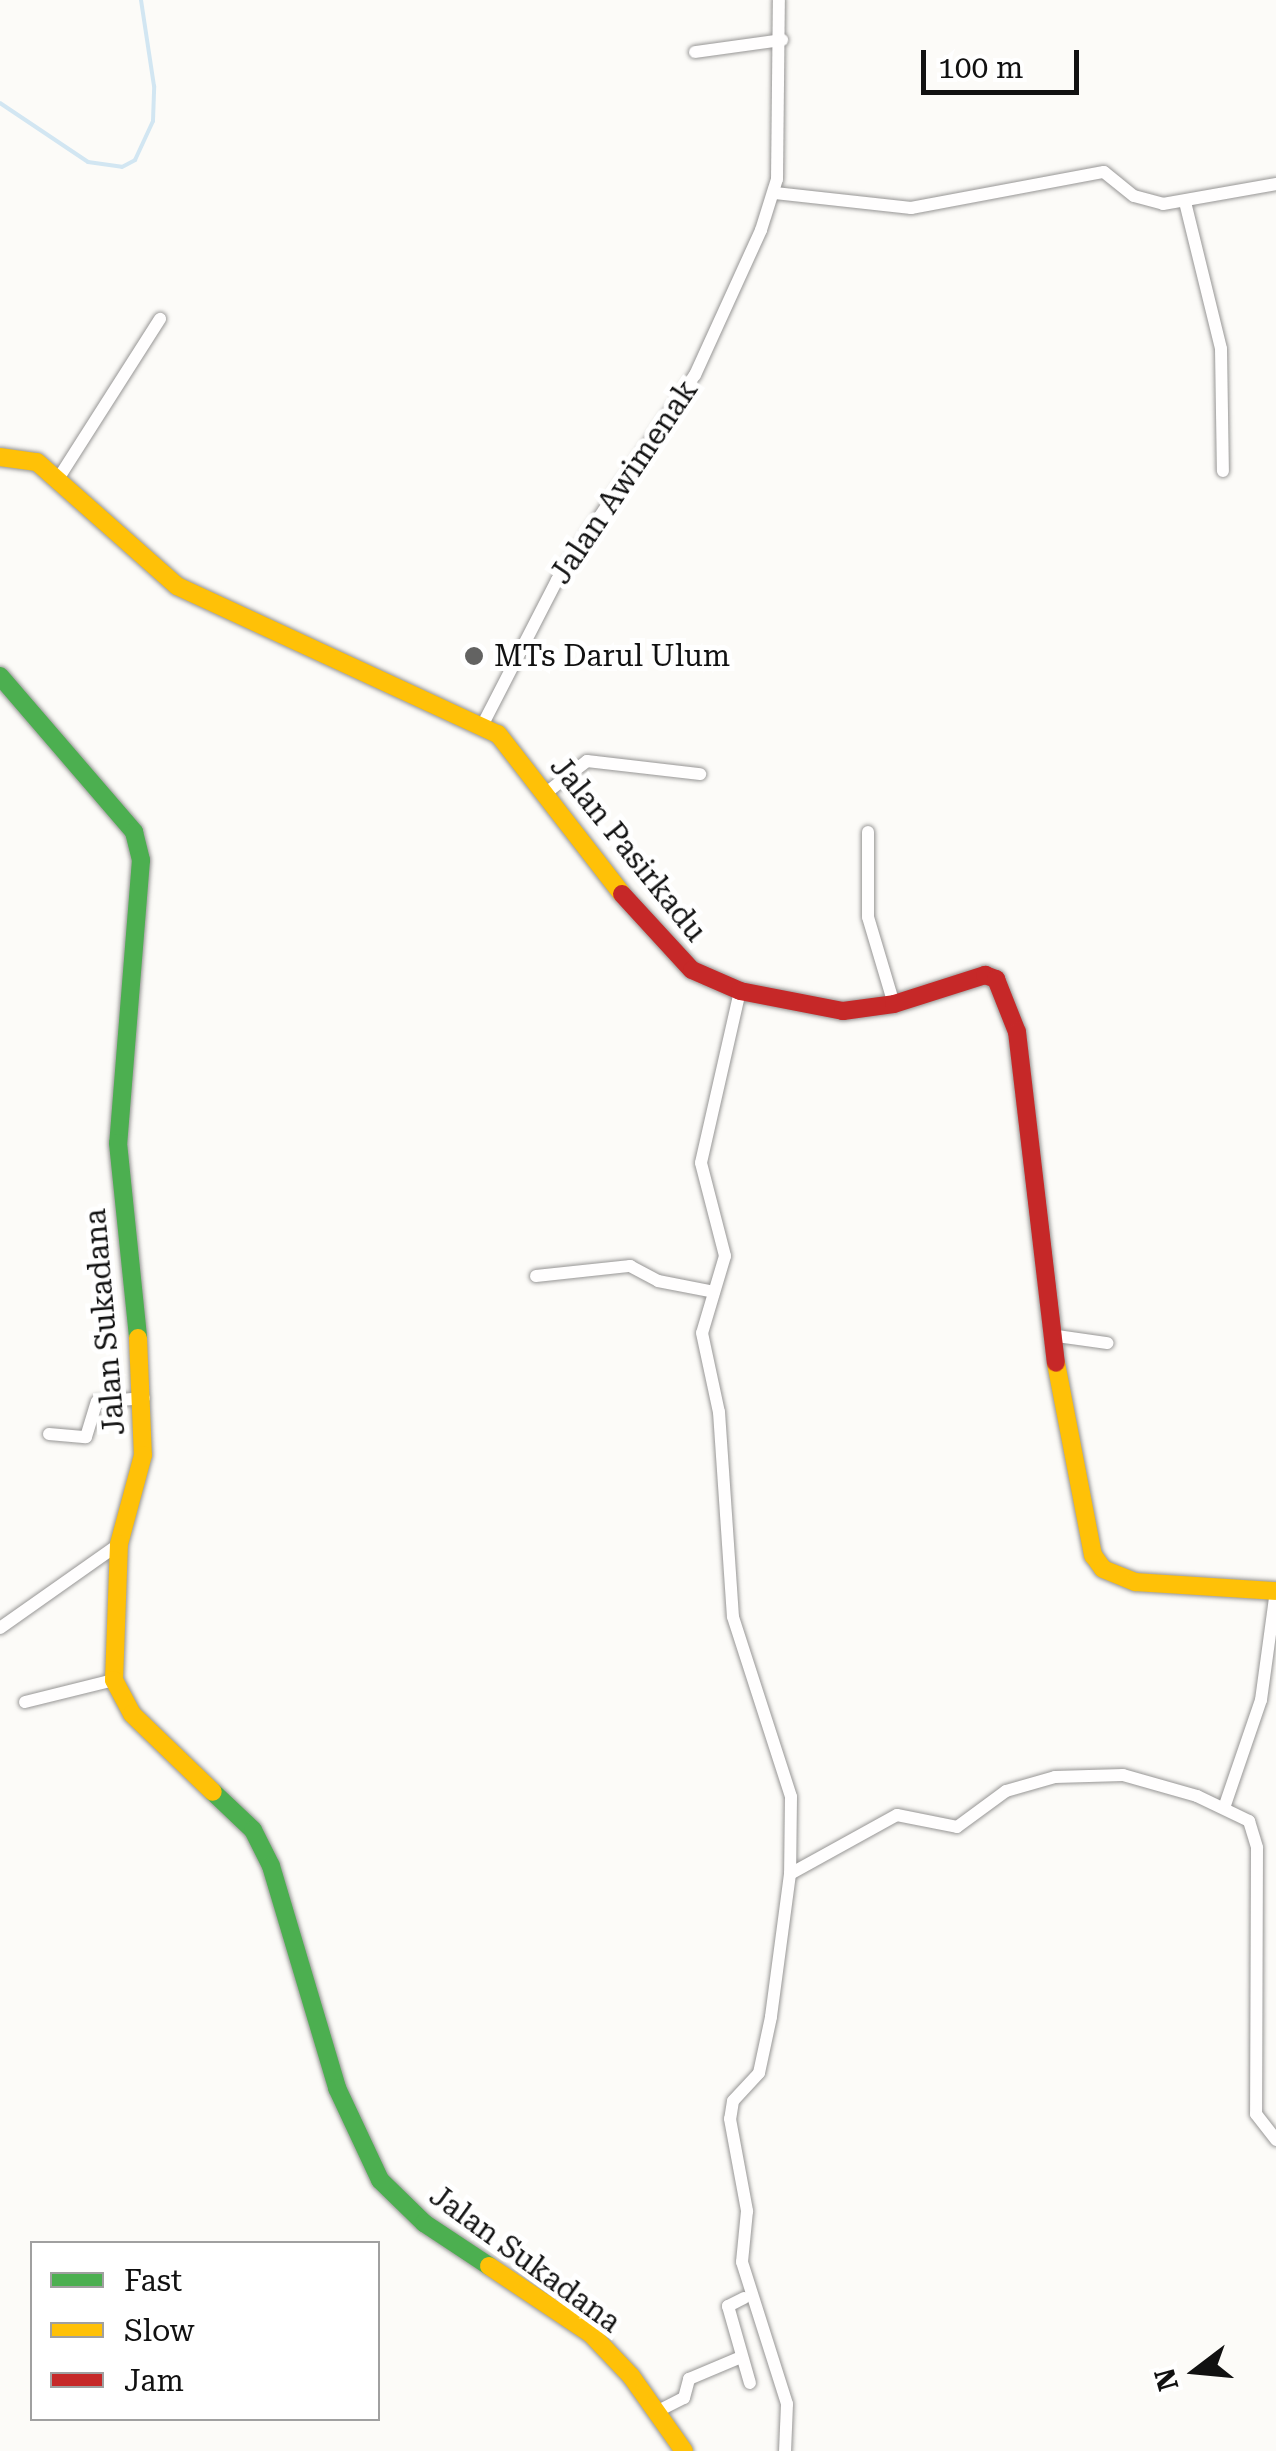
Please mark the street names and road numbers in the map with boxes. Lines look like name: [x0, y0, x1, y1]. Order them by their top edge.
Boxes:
street label: Jalan Awimenak: [543, 373, 705, 591]
street label: Jalan Pasirkadu: [542, 749, 714, 949]
street label: Jalan Sukadana: [77, 1207, 133, 1437]
street label: Jalan Sukadana: [422, 2178, 628, 2340]

